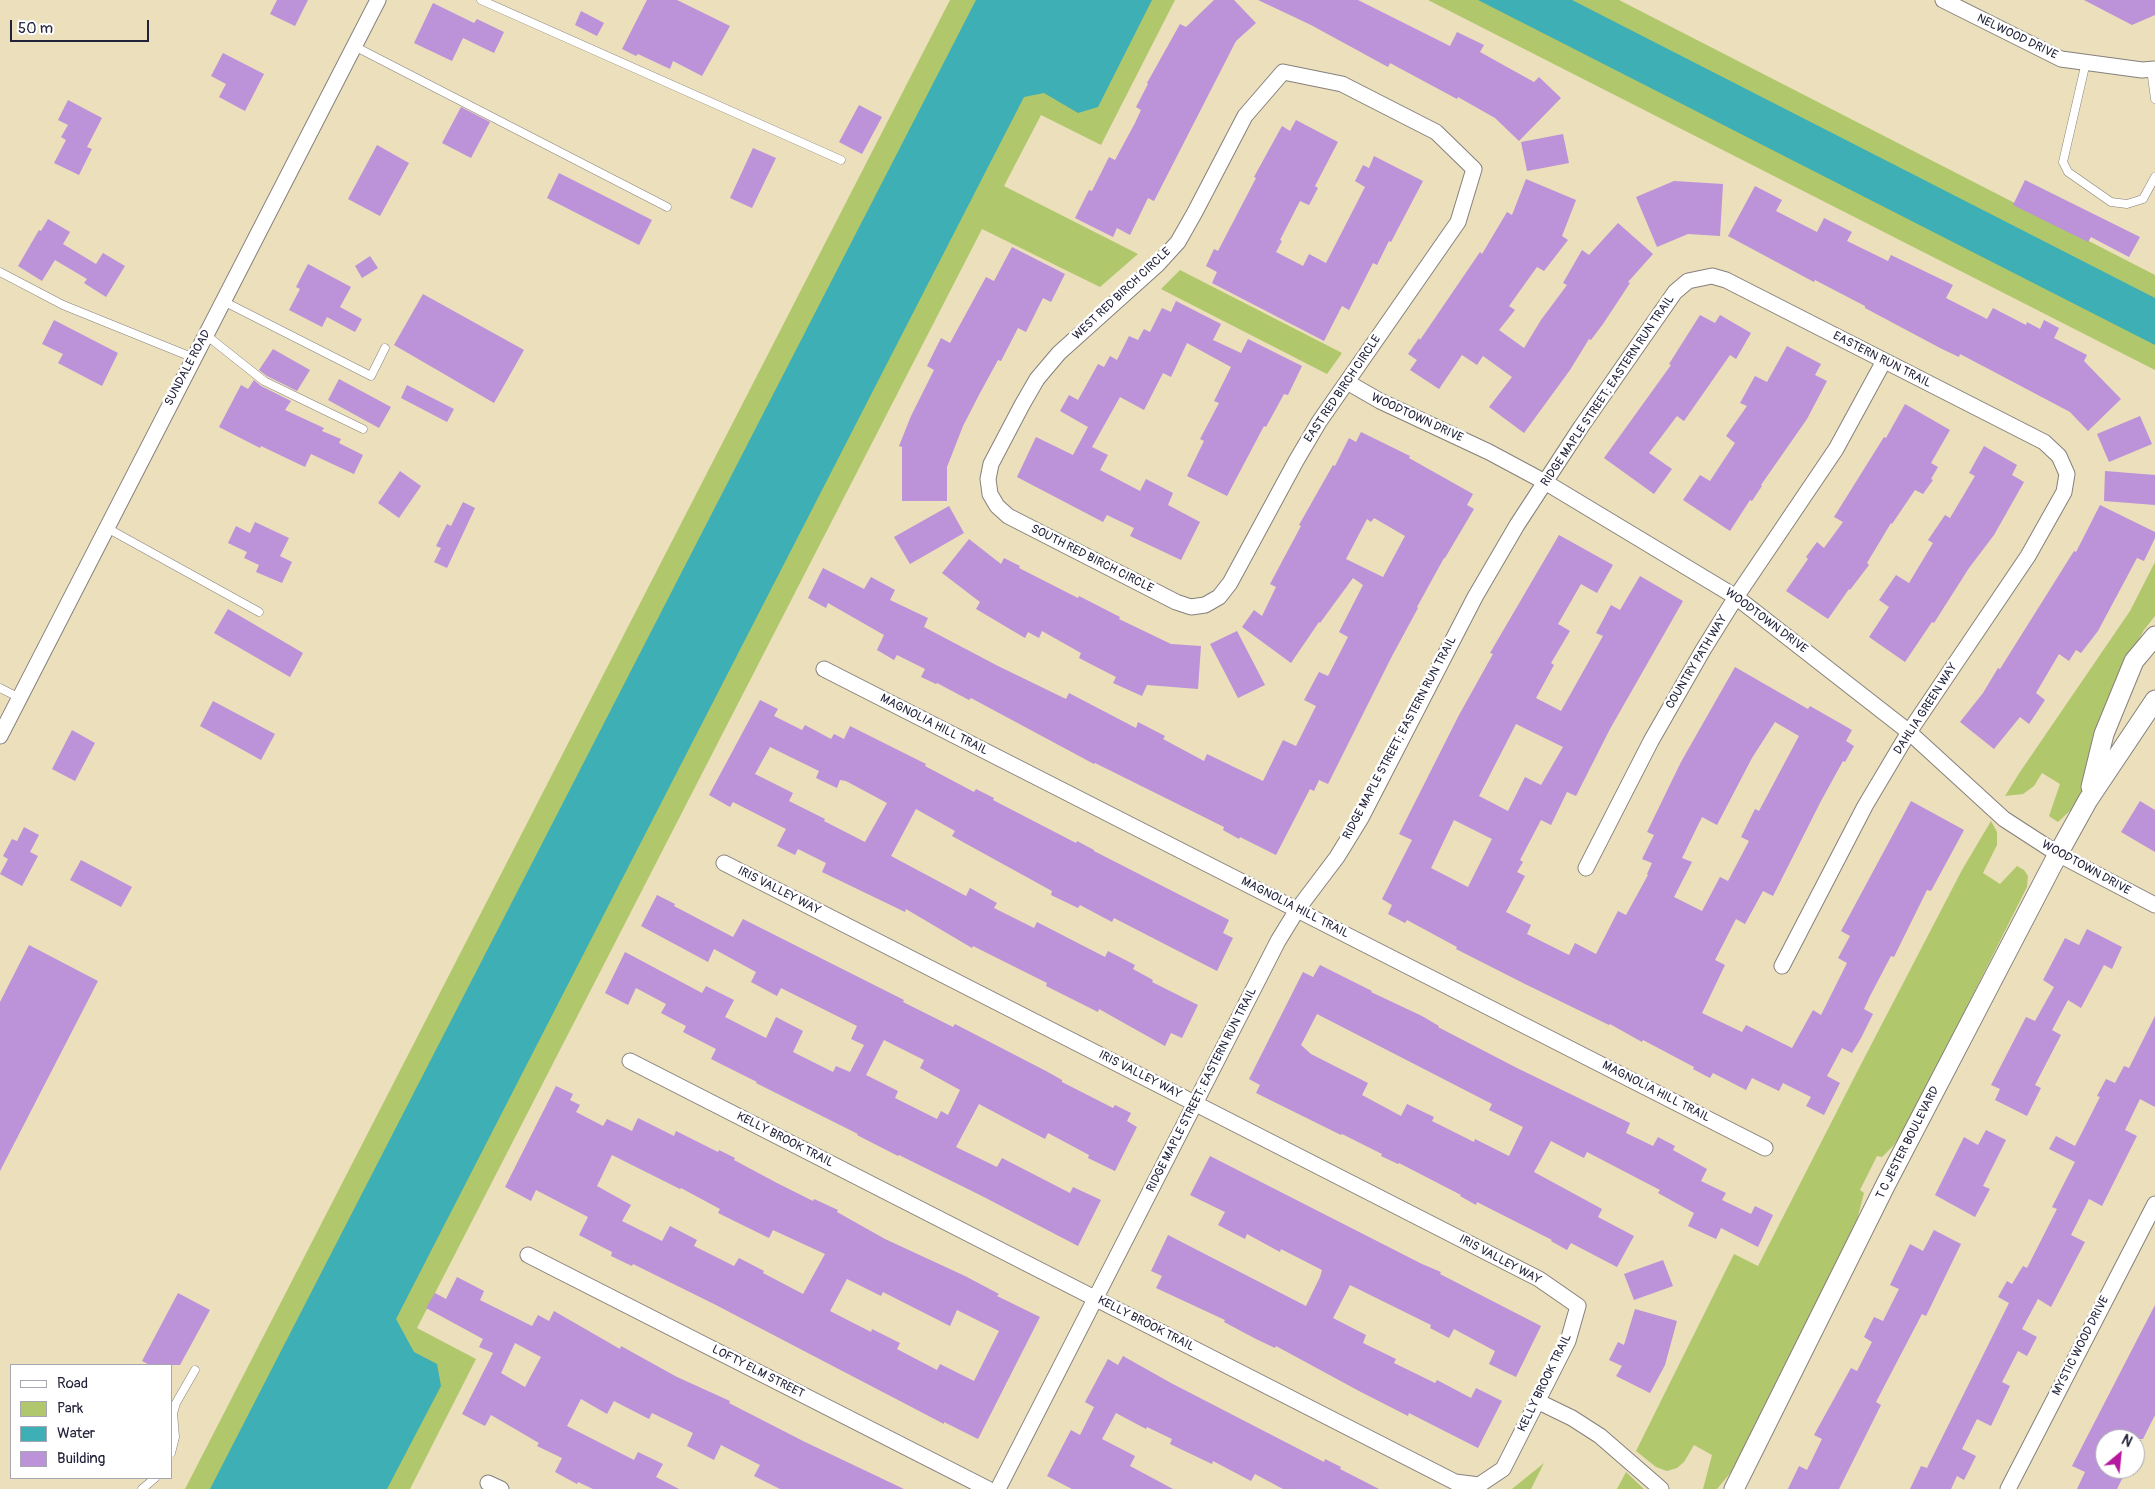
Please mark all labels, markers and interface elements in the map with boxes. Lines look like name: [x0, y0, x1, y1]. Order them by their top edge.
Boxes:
scale bar: [12, 10, 151, 42]
street label: NELWOOD DRIVE: [1974, 11, 2060, 63]
text: 50 m: [18, 19, 53, 38]
street label: WEST RED BIRCH CIRCLE: [1070, 245, 1174, 343]
street label: RIDGE MAPLE STREET; EASTERN RUN TRAIL: [1538, 293, 1678, 489]
street label: SUNDALE ROAD: [162, 328, 214, 408]
street label: EASTERN RUN TRAIL: [1830, 329, 1934, 391]
street label: EAST RED BIRCH CIRCLE: [1302, 333, 1384, 445]
street label: WOODTOWN DRIVE: [1369, 390, 1465, 446]
street label: SOUTH RED BIRCH CIRCLE: [1028, 522, 1156, 596]
street label: WOODTOWN DRIVE: [1722, 585, 1810, 657]
street label: COUNTRY PATH WAY: [1663, 612, 1731, 712]
street label: RIDGE MAPLE STREET; EASTERN RUN TRAIL: [1340, 634, 1460, 842]
street label: DAHLIA GREEN WAY: [1891, 661, 1961, 757]
street label: MAGNOLIA HILL TRAIL: [878, 691, 990, 759]
street label: WOODTOWN DRIVE: [2039, 838, 2133, 898]
street label: IRIS VALLEY WAY: [735, 864, 823, 918]
street label: MAGNOLIA HILL TRAIL: [1239, 874, 1351, 942]
street label: RIDGE MAPLE STREET; EASTERN RUN TRAIL: [1144, 985, 1260, 1195]
street label: IRIS VALLEY WAY: [1096, 1048, 1184, 1102]
street label: MAGNOLIA HILL TRAIL: [1600, 1058, 1712, 1126]
street label: T C JESTER BOULEVARD: [1873, 1084, 1943, 1202]
street label: KELLY BROOK TRAIL: [734, 1109, 836, 1171]
street label: IRIS VALLEY WAY: [1456, 1232, 1544, 1288]
street label: KELLY BROOK TRAIL: [1095, 1293, 1197, 1355]
street label: MYSTIC WOOD DRIVE: [2050, 1294, 2112, 1398]
street label: KELLY BROOK TRAIL: [1515, 1332, 1575, 1434]
street label: LOFTY ELM STREET: [709, 1342, 807, 1402]
legend: [10, 1364, 172, 1479]
text: Road: [57, 1374, 88, 1393]
text: Park: [57, 1399, 83, 1418]
text: Water: [57, 1424, 95, 1443]
north arrow: [2095, 1429, 2145, 1479]
text: N: [2119, 1431, 2135, 1451]
text: Building: [57, 1449, 105, 1468]

